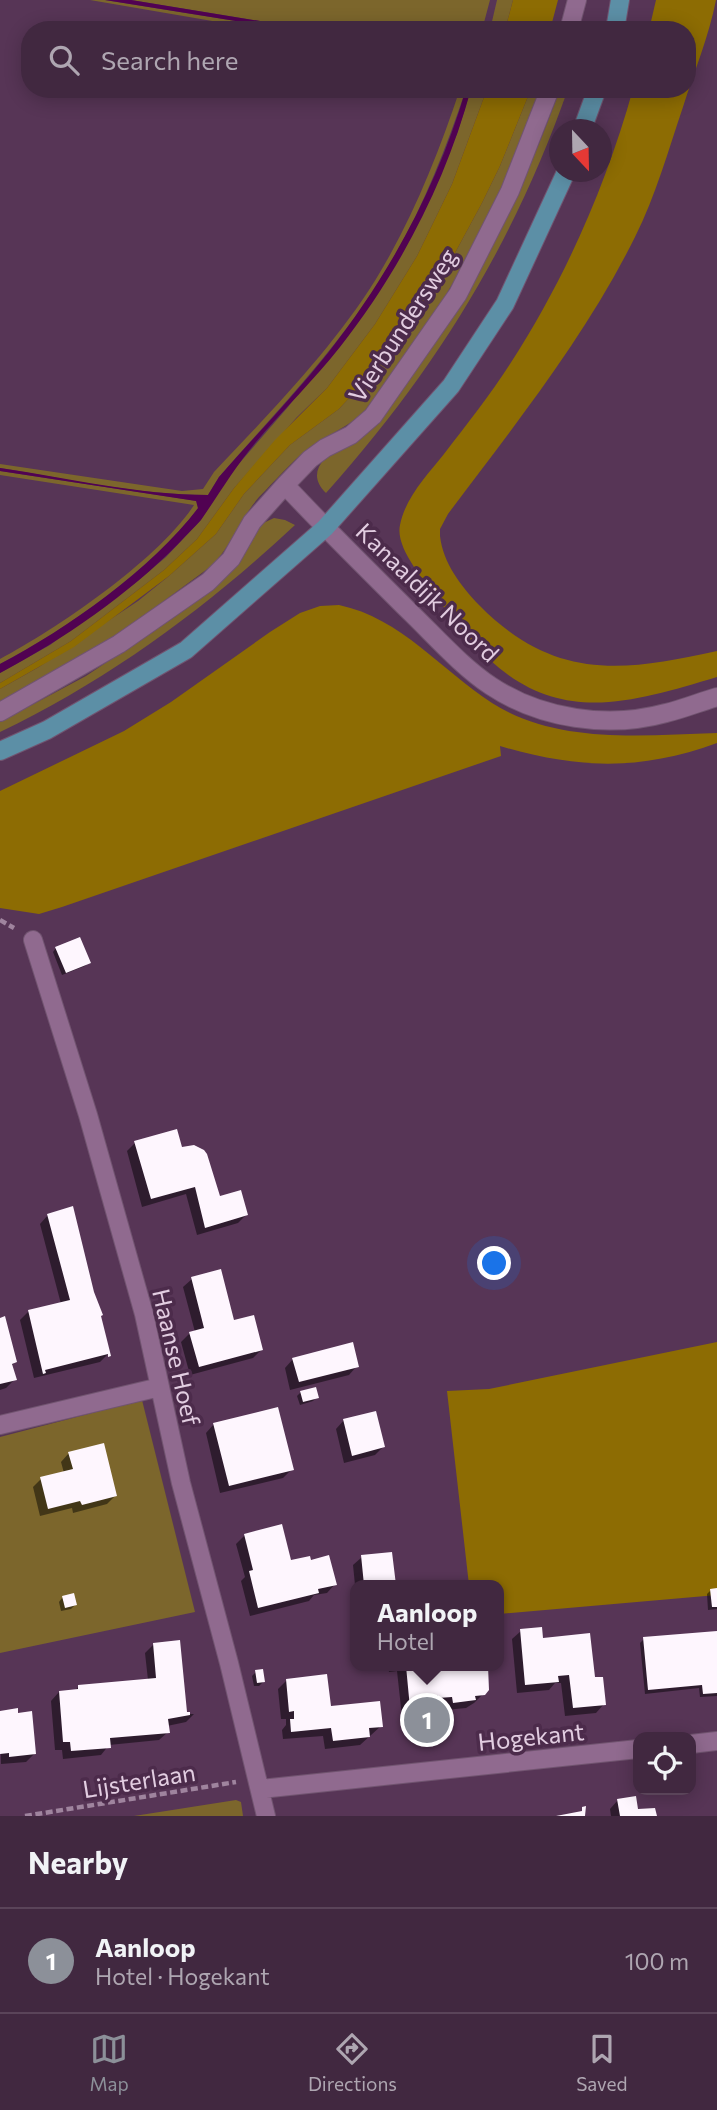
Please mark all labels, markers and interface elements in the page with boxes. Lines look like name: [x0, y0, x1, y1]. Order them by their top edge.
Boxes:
search box: [21, 21, 696, 98]
icon: search: [45, 41, 83, 79]
text: Search here: [101, 44, 239, 75]
north arrow: [549, 119, 612, 182]
street label: Vierbundersweg: [342, 243, 462, 407]
street label: Kanaaldijk Noord: [351, 517, 505, 667]
your location: [477, 1246, 511, 1280]
street label: Haanse Hoef: [147, 1286, 207, 1429]
popup: [350, 1580, 504, 1671]
text: Aanloop: [377, 1596, 477, 1627]
text: Hotel: [377, 1627, 435, 1655]
pin: 1: [404, 1694, 450, 1746]
street label: Hogekant: [476, 1716, 586, 1756]
map controls: [633, 1732, 696, 1795]
button: locate: [633, 1732, 696, 1795]
street label: Lijsterlaan: [81, 1757, 197, 1803]
text: Nearby: [28, 1843, 128, 1880]
text: Aanloop: [95, 1931, 196, 1962]
text: 1: [46, 1947, 56, 1975]
text: 100 m: [625, 1947, 689, 1975]
text: Hotel · Hogekant: [95, 1962, 270, 1990]
tab: Map: [90, 2030, 129, 2095]
tab: Directions: [308, 2030, 397, 2095]
tab: Saved: [576, 2030, 627, 2095]

